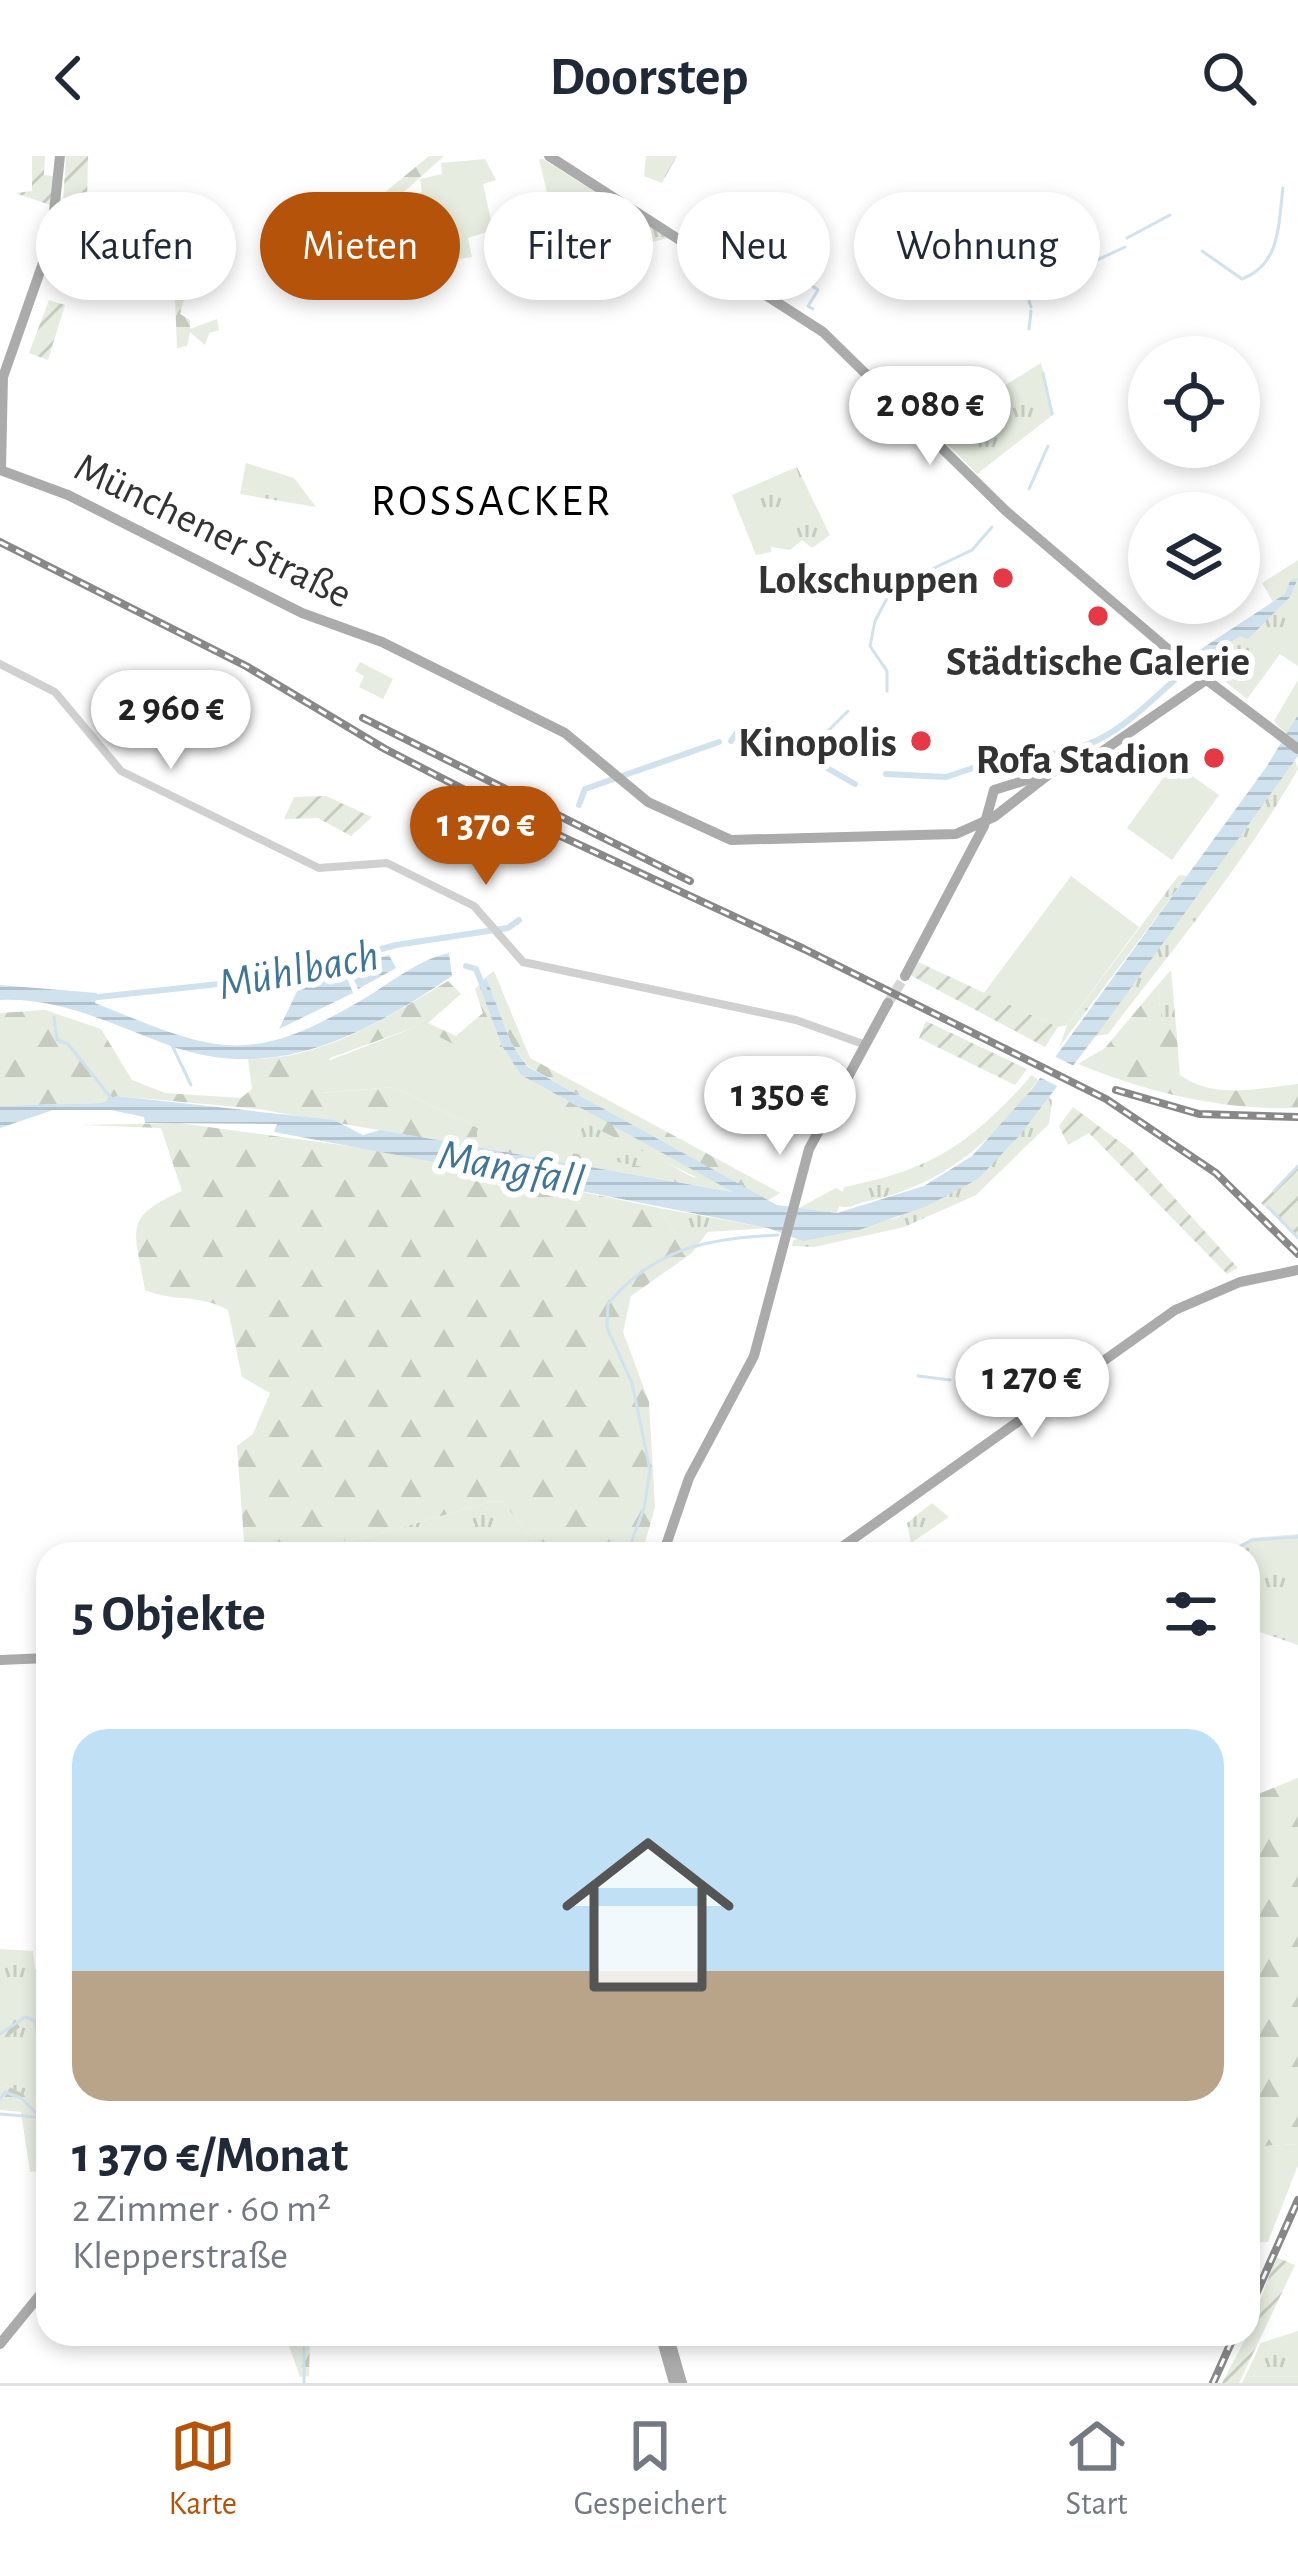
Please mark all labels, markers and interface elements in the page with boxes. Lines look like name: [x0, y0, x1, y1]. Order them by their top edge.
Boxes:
icon: back: [36, 45, 102, 111]
icon: search: [1196, 45, 1262, 111]
text: Doorstep: [549, 51, 749, 105]
chip: Kaufen: [36, 192, 236, 300]
chip: Mieten: [260, 192, 460, 300]
chip: Filter: [484, 192, 653, 300]
chip: Neu: [677, 192, 830, 300]
chip: Wohnung: [854, 192, 1100, 300]
map controls: [1128, 336, 1260, 624]
button: locate: [1128, 336, 1260, 468]
pin: 2 080 €: [819, 366, 1041, 468]
text: 2 080 €: [876, 385, 984, 424]
street label: Münchener Straße: [68, 446, 358, 616]
district label: ROSSACKER: [371, 479, 613, 524]
button: layers: [1128, 492, 1260, 624]
place label: Lokschuppen: [758, 559, 979, 601]
marker: Lokschuppen: [990, 565, 1016, 591]
marker: Städtische Galerie: [1085, 603, 1111, 629]
place label: Städtische Galerie: [946, 641, 1250, 683]
pin: 2 960 €: [60, 670, 282, 772]
text: 2 960 €: [118, 689, 224, 728]
place label: Kinopolis: [738, 722, 897, 764]
marker: Kinopolis: [908, 728, 934, 754]
place label: Rofa Stadion: [976, 739, 1190, 781]
marker: Rofa Stadion: [1201, 745, 1227, 771]
pin: 1 370 €: [375, 786, 597, 888]
text: 1 370 €: [437, 805, 535, 844]
water label: Mühlbach: [215, 933, 382, 1008]
pin: 1 350 €: [669, 1056, 891, 1158]
text: 1 350 €: [731, 1075, 829, 1114]
water label: Mangfall: [435, 1132, 588, 1205]
pin: 1 270 €: [921, 1339, 1143, 1441]
text: 1 270 €: [982, 1358, 1082, 1397]
icon: filters: [1158, 1581, 1224, 1647]
text: 5 Objekte: [72, 1589, 266, 1640]
icon: home: [540, 1807, 756, 2023]
text: 1 370 €/Monat: [72, 2130, 348, 2181]
text: 2 Zimmer · 60 m²: [72, 2190, 331, 2229]
text: Klepperstraße: [72, 2237, 288, 2276]
tab: Karte: [168, 2413, 237, 2525]
tab: Gespeichert: [574, 2413, 727, 2525]
tab: Start: [1064, 2413, 1130, 2525]

